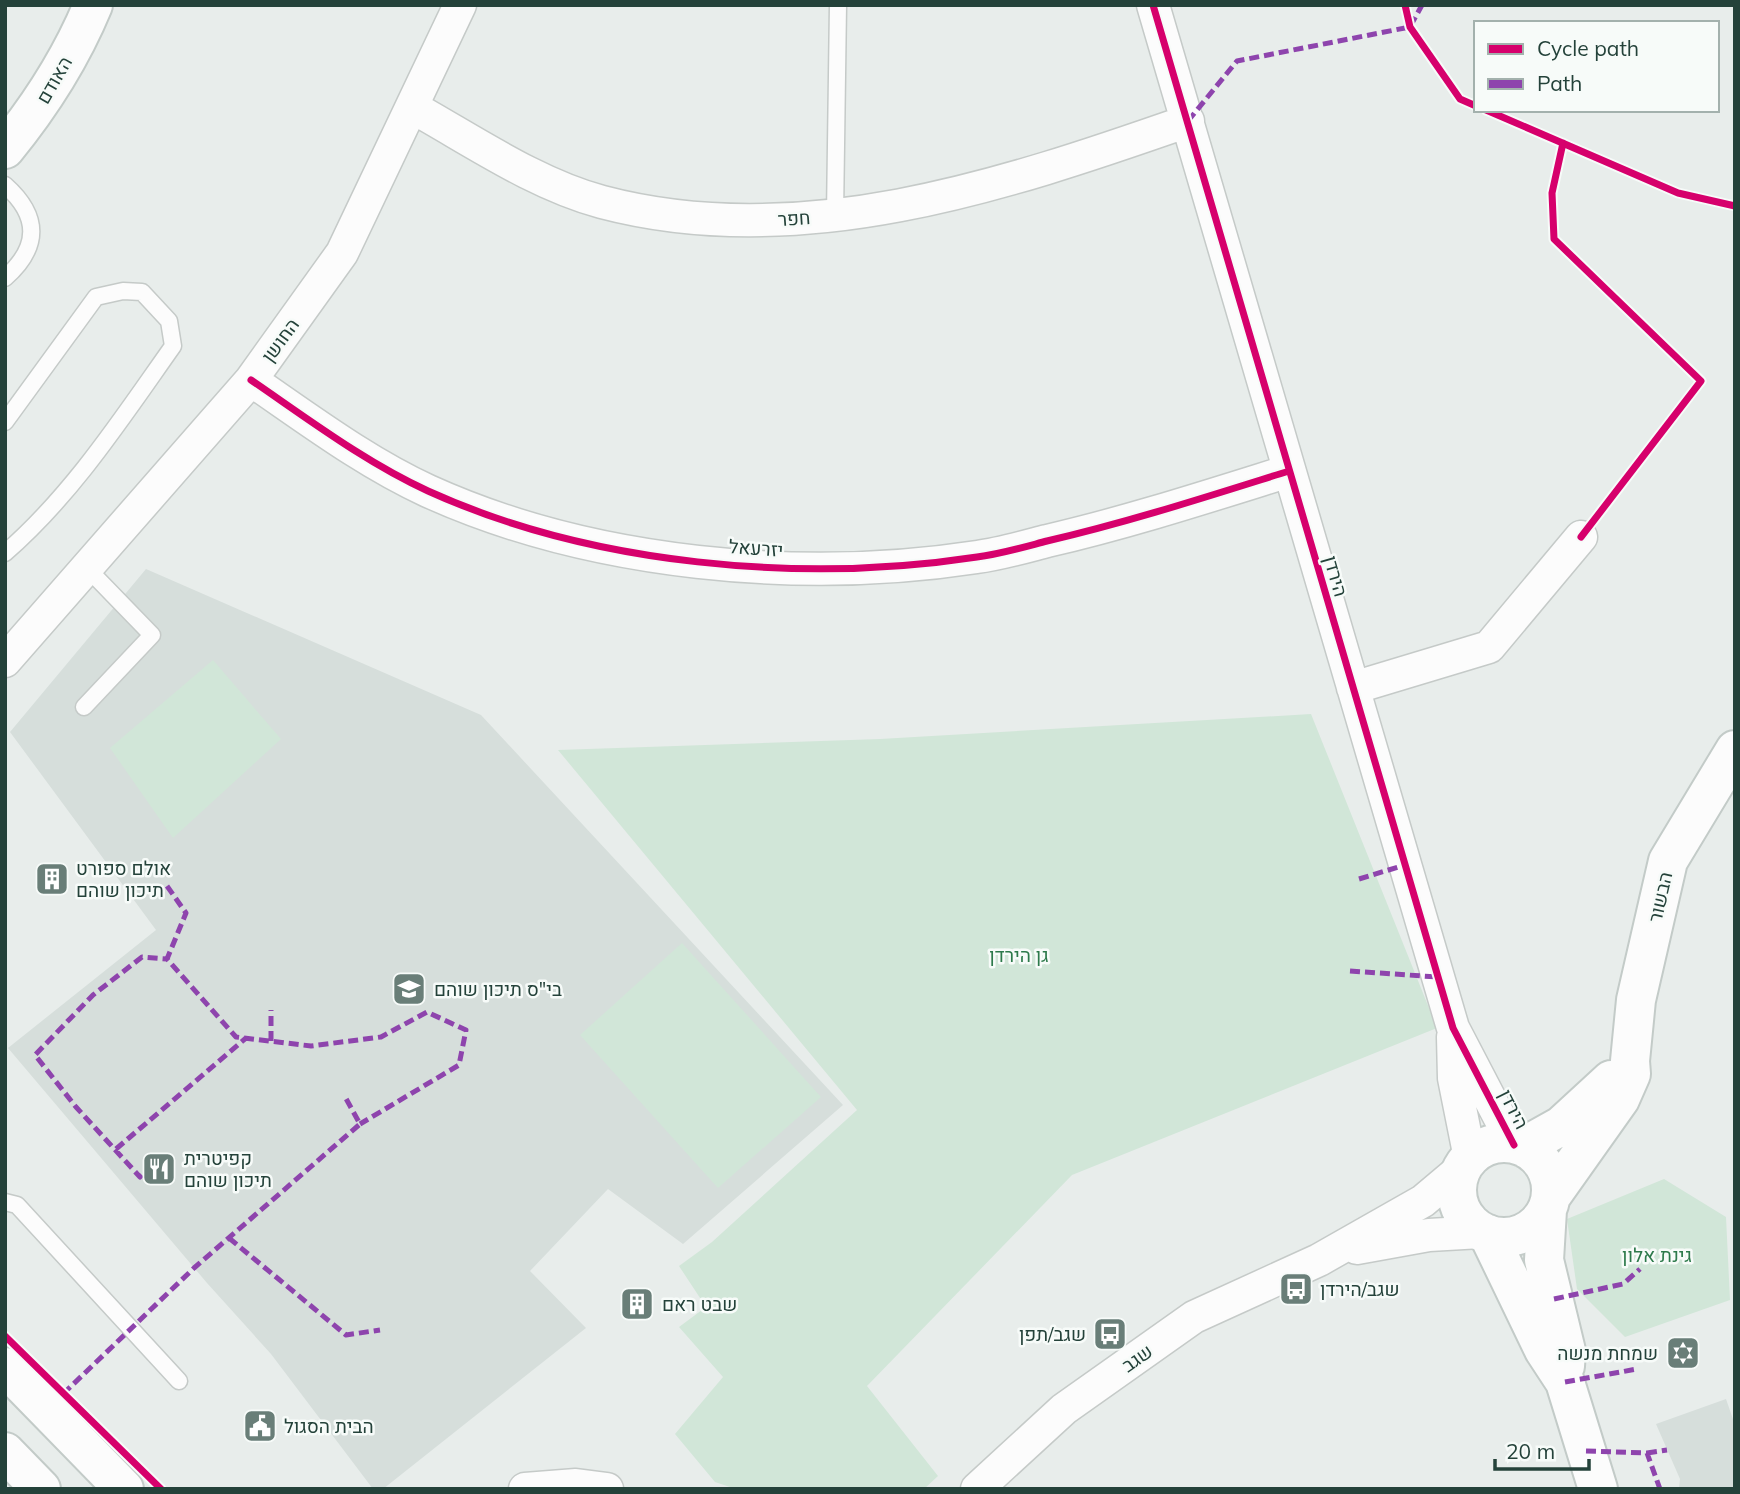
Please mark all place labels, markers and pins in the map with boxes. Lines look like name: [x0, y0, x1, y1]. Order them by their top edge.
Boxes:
place label: אולם ספורט תיכון שוהם: [76, 856, 171, 902]
building icon: אולם ספורט תיכון שוהם: [33, 860, 71, 898]
school or university icon: בי"ס תיכון שוהם: [390, 970, 428, 1008]
place label: בי"ס תיכון שוהם: [434, 977, 562, 1001]
place label: קפיטרית תיכון שוהם: [184, 1146, 272, 1192]
restaurant icon: קפיטרית תיכון שוהם: [140, 1150, 178, 1188]
bus stop icon: שגב/הירדן: [1277, 1270, 1315, 1308]
place label: שגב/הירדן: [1320, 1277, 1399, 1301]
building icon: שבט ראם: [618, 1285, 656, 1323]
place label: שבט ראם: [662, 1292, 737, 1316]
bus stop icon: שגב/תפן: [1091, 1315, 1129, 1353]
place label: שגב/תפן: [1019, 1322, 1086, 1346]
synagogue icon: שמחת מנשה: [1664, 1334, 1702, 1372]
place label: שמחת מנשה: [1557, 1341, 1658, 1365]
public building icon: הבית הסגול: [241, 1407, 279, 1445]
place label: הבית הסגול: [284, 1414, 374, 1438]

